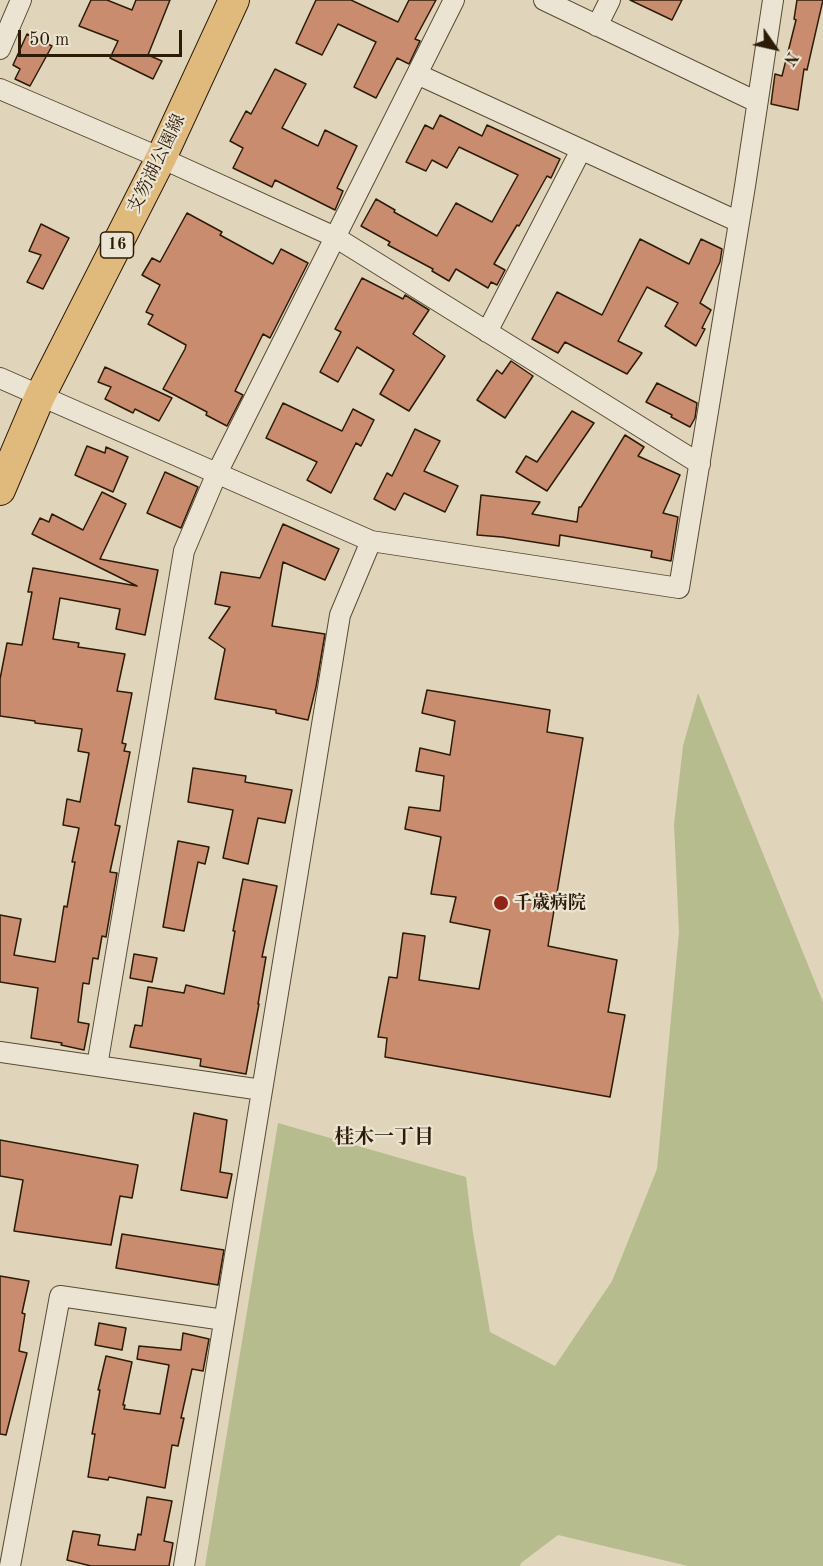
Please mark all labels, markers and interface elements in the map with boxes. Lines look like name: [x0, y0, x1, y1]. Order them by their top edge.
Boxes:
scale bar: [21, 18, 184, 56]
north arrow: [745, 18, 805, 78]
text: 50 m: [29, 31, 69, 49]
text: N: [780, 49, 800, 68]
street label: 支笏湖公園線: [124, 111, 190, 217]
road number: 16: [100, 232, 134, 258]
place label: 千歳病院: [514, 892, 586, 914]
marker: 千歳病院: [492, 894, 510, 912]
district label: 桂木一丁目: [334, 1126, 434, 1150]

